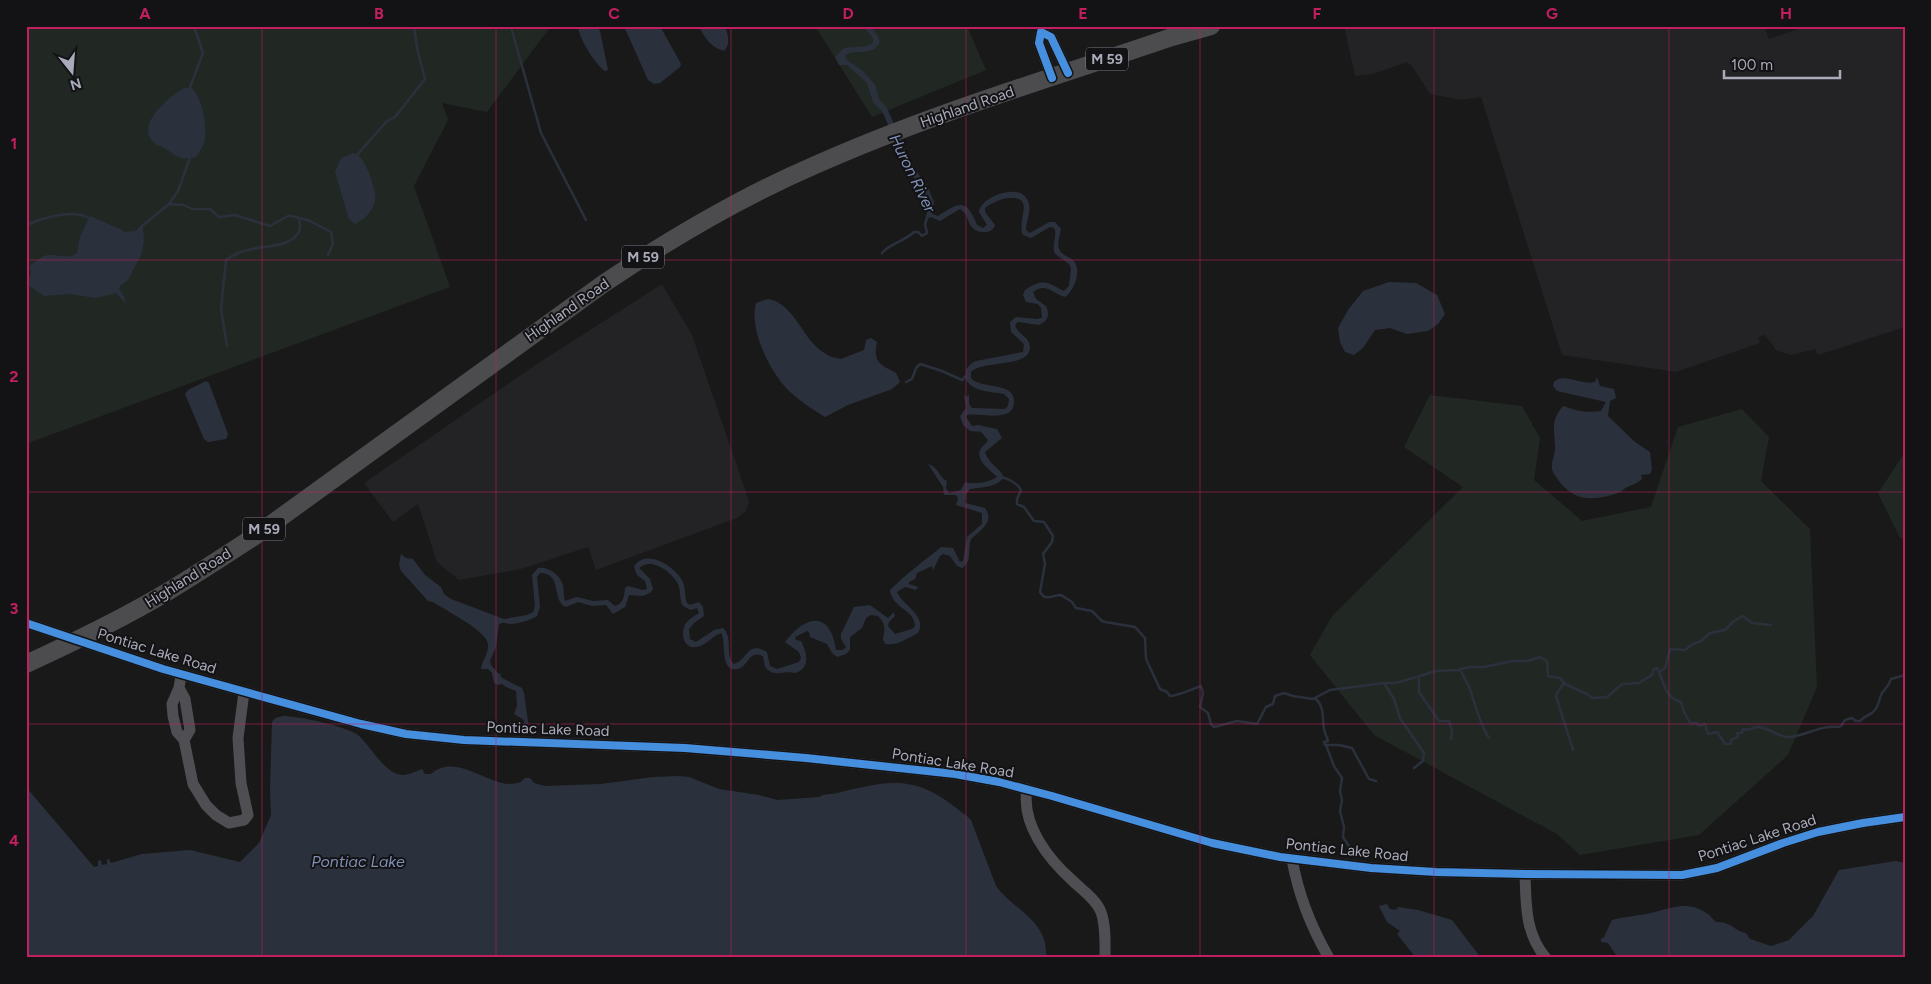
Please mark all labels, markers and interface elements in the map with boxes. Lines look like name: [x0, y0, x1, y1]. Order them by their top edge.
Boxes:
text: A: [139, 4, 151, 23]
text: B: [374, 4, 384, 23]
text: C: [608, 4, 620, 23]
text: D: [842, 4, 854, 23]
text: E: [1078, 4, 1088, 23]
text: F: [1313, 4, 1322, 23]
text: G: [1546, 4, 1558, 23]
text: H: [1780, 4, 1792, 23]
north arrow: [48, 48, 98, 98]
road number: M 59: [1086, 48, 1128, 70]
scale bar: [1724, 48, 1840, 80]
text: 100 m: [1731, 56, 1773, 74]
text: N: [68, 74, 83, 94]
street label: Highland Road: [918, 82, 1016, 132]
water label: Huron River: [885, 131, 940, 216]
text: 1: [11, 134, 17, 153]
road number: M 59: [622, 246, 664, 268]
street label: Highland Road: [522, 274, 612, 346]
text: 2: [9, 367, 19, 386]
road number: M 59: [243, 518, 285, 540]
street label: Highland Road: [142, 544, 234, 612]
text: 3: [10, 599, 19, 618]
street label: Pontiac Lake Road: [95, 624, 219, 678]
street label: Pontiac Lake Road: [486, 718, 610, 740]
street label: Pontiac Lake Road: [891, 744, 1015, 782]
street label: Pontiac Lake Road: [1696, 810, 1818, 866]
text: 4: [9, 831, 19, 850]
street label: Pontiac Lake Road: [1285, 835, 1409, 865]
water label: Pontiac Lake: [311, 852, 405, 871]

